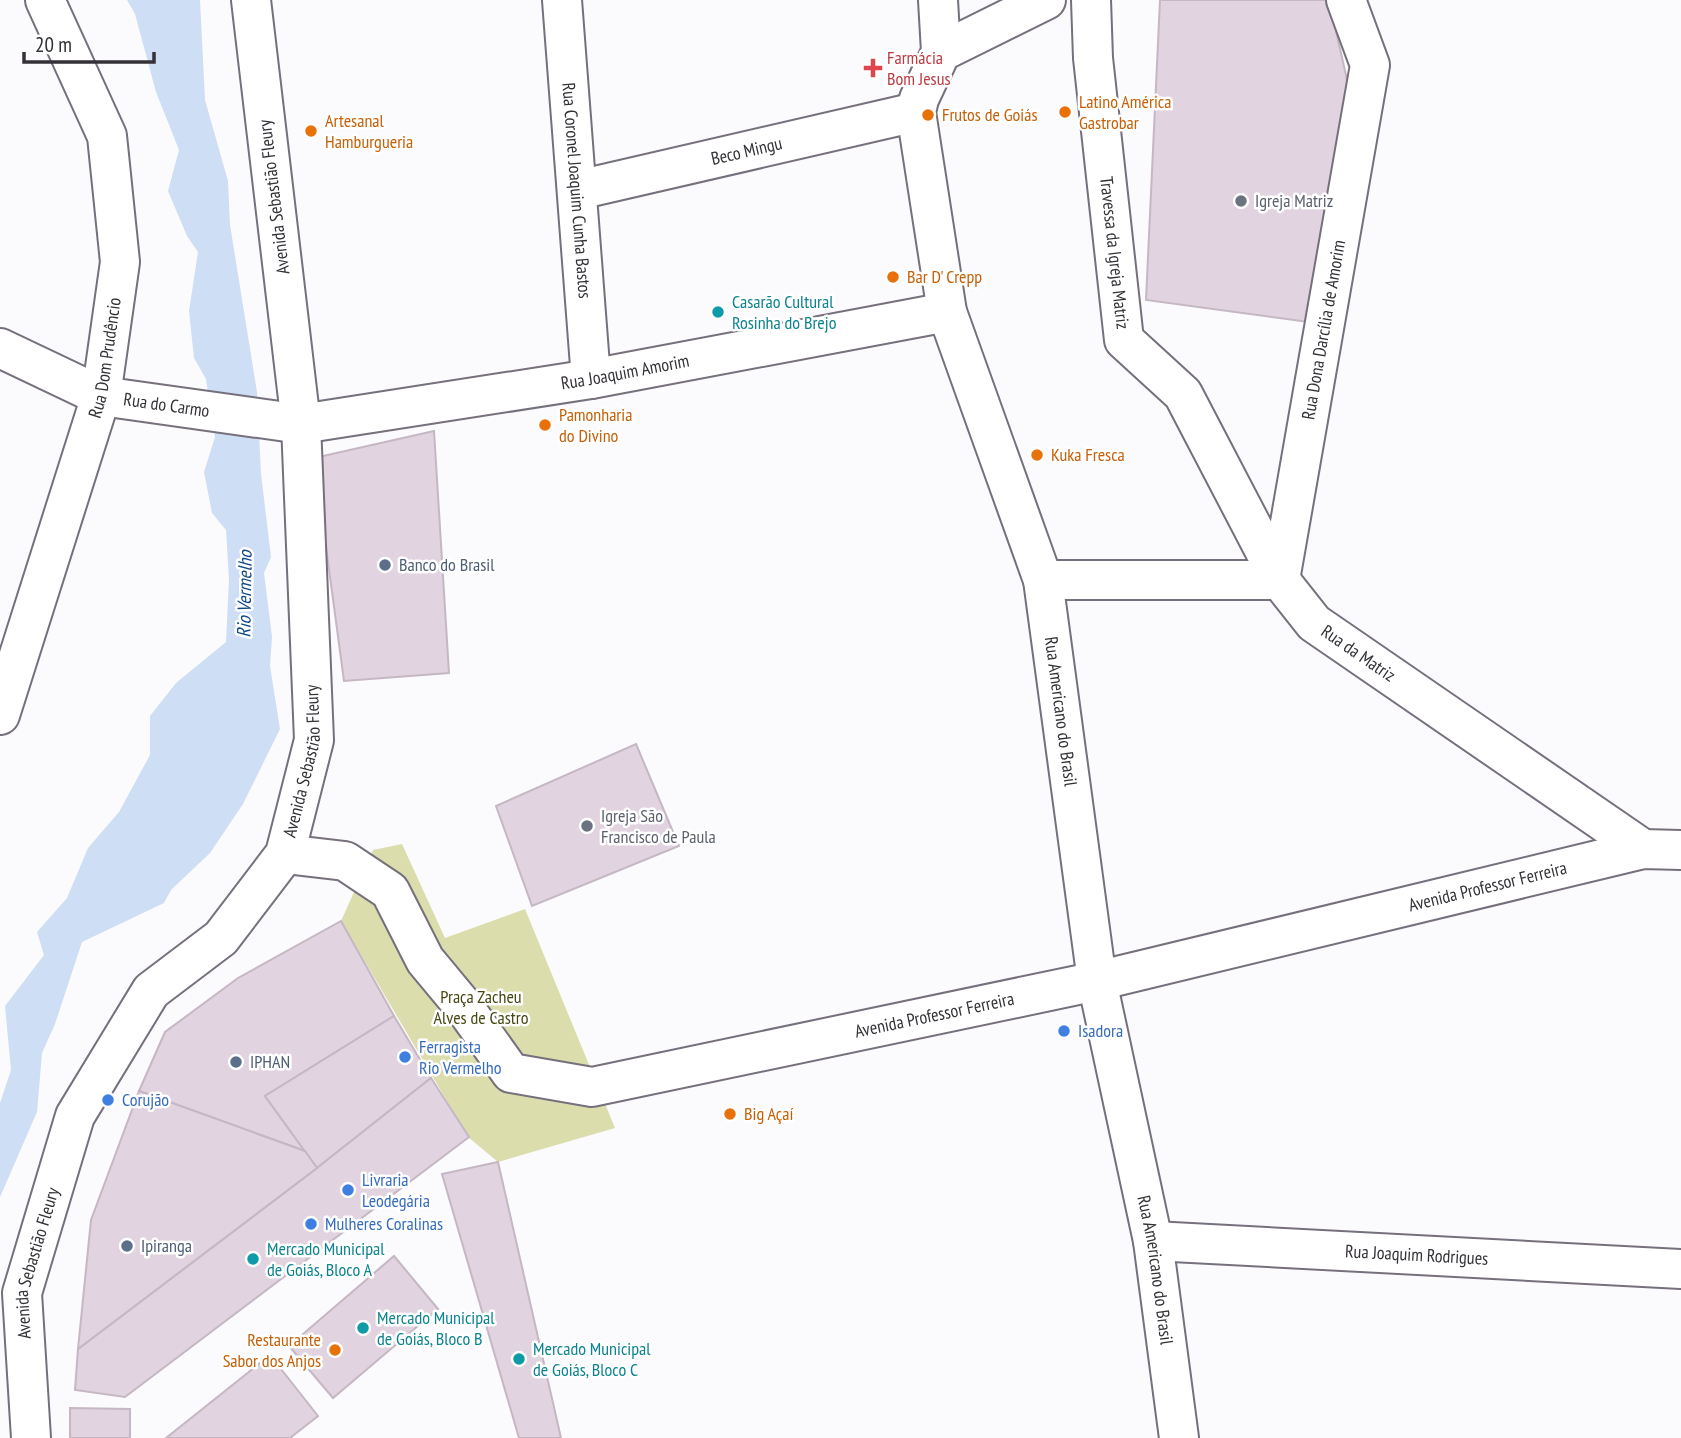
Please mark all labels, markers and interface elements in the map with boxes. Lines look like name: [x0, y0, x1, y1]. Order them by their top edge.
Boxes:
scale bar: [24, 21, 154, 65]
text: 20 m: [35, 31, 72, 58]
place label: Farmácia Bom Jesus: [887, 46, 951, 90]
marker: Farmácia Bom Jesus: [865, 60, 881, 76]
street label: Rua Coronel Joaquim Cunha Bastos: [557, 82, 597, 299]
place label: Latino América Gastrobar: [1079, 90, 1171, 134]
place label: Frutos de Goiás: [942, 103, 1038, 126]
marker: Latino América Gastrobar: [1057, 104, 1073, 120]
marker: Frutos de Goiás: [920, 107, 936, 123]
place label: Artesanal Hamburgueria: [325, 109, 413, 153]
street label: Avenida Sebastião Fleury: [253, 118, 294, 276]
marker: Artesanal Hamburgueria: [303, 123, 319, 139]
street label: Beco Mingu: [709, 131, 784, 170]
street label: Travessa da Igreja Matriz: [1095, 175, 1135, 330]
place label: Igreja Matriz: [1255, 189, 1333, 212]
marker: Igreja Matriz: [1233, 193, 1249, 209]
street label: Rua Dona Darcília de Amorim: [1296, 238, 1350, 421]
place label: Bar D' Crepp: [907, 265, 982, 288]
marker: Bar D' Crepp: [885, 269, 901, 285]
place label: Casarão Cultural Rosinha do Brejo: [732, 290, 837, 334]
street label: Rua Dom Prudêncio: [83, 296, 126, 421]
marker: Casarão Cultural Rosinha do Brejo: [710, 304, 726, 320]
street label: Rua Joaquim Amorim: [559, 349, 691, 395]
street label: Rua do Carmo: [122, 387, 211, 422]
place label: Pamonharia do Divino: [559, 403, 632, 447]
marker: Pamonharia do Divino: [537, 417, 553, 433]
place label: Kuka Fresca: [1051, 443, 1125, 466]
marker: Kuka Fresca: [1029, 447, 1045, 463]
water label: Rio Vermelho: [231, 548, 257, 638]
place label: Banco do Brasil: [399, 553, 495, 576]
marker: Banco do Brasil: [377, 557, 393, 573]
street label: Rua da Matriz: [1317, 619, 1400, 687]
street label: Rua Americano do Brasil: [1040, 635, 1083, 788]
street label: Avenida Sebastião Fleury: [278, 684, 325, 840]
place label: Igreja São Francisco de Paula: [601, 804, 716, 848]
marker: Igreja São Francisco de Paula: [579, 818, 595, 834]
street label: Avenida Professor Ferreira: [1406, 856, 1569, 916]
park label: Praça Zacheu Alves de Castro: [433, 985, 529, 1029]
street label: Avenida Professor Ferreira: [853, 987, 1016, 1043]
place label: Isadora: [1078, 1019, 1123, 1042]
marker: Isadora: [1056, 1023, 1072, 1039]
place label: Ferragista Rio Vermelho: [419, 1035, 502, 1079]
marker: Ferragista Rio Vermelho: [397, 1049, 413, 1065]
place label: IPHAN: [250, 1050, 290, 1073]
marker: IPHAN: [228, 1054, 244, 1070]
place label: Corujão: [122, 1088, 169, 1111]
marker: Corujão: [100, 1092, 116, 1108]
place label: Big Açaí: [744, 1102, 793, 1125]
marker: Big Açaí: [722, 1106, 738, 1122]
place label: Livraria Leodegária: [362, 1168, 430, 1212]
marker: Livraria Leodegária: [340, 1182, 356, 1198]
street label: Avenida Sebastião Fleury: [10, 1184, 64, 1340]
street label: Rua Americano do Brasil: [1132, 1193, 1179, 1347]
place label: Mulheres Coralinas: [325, 1212, 443, 1235]
marker: Mulheres Coralinas: [303, 1216, 319, 1232]
place label: Ipiranga: [141, 1234, 192, 1257]
place label: Mercado Municipal de Goiás, Bloco A: [267, 1237, 385, 1281]
marker: Ipiranga: [119, 1238, 135, 1254]
street label: Rua Joaquim Rodrigues: [1344, 1239, 1489, 1270]
marker: Mercado Municipal de Goiás, Bloco A: [245, 1251, 261, 1267]
place label: Mercado Municipal de Goiás, Bloco B: [377, 1306, 495, 1350]
marker: Mercado Municipal de Goiás, Bloco B: [355, 1320, 371, 1336]
place label: Restaurante Sabor dos Anjos: [223, 1328, 321, 1372]
place label: Mercado Municipal de Goiás, Bloco C: [533, 1337, 651, 1381]
marker: Restaurante Sabor dos Anjos: [327, 1342, 343, 1358]
marker: Mercado Municipal de Goiás, Bloco C: [511, 1351, 527, 1367]

